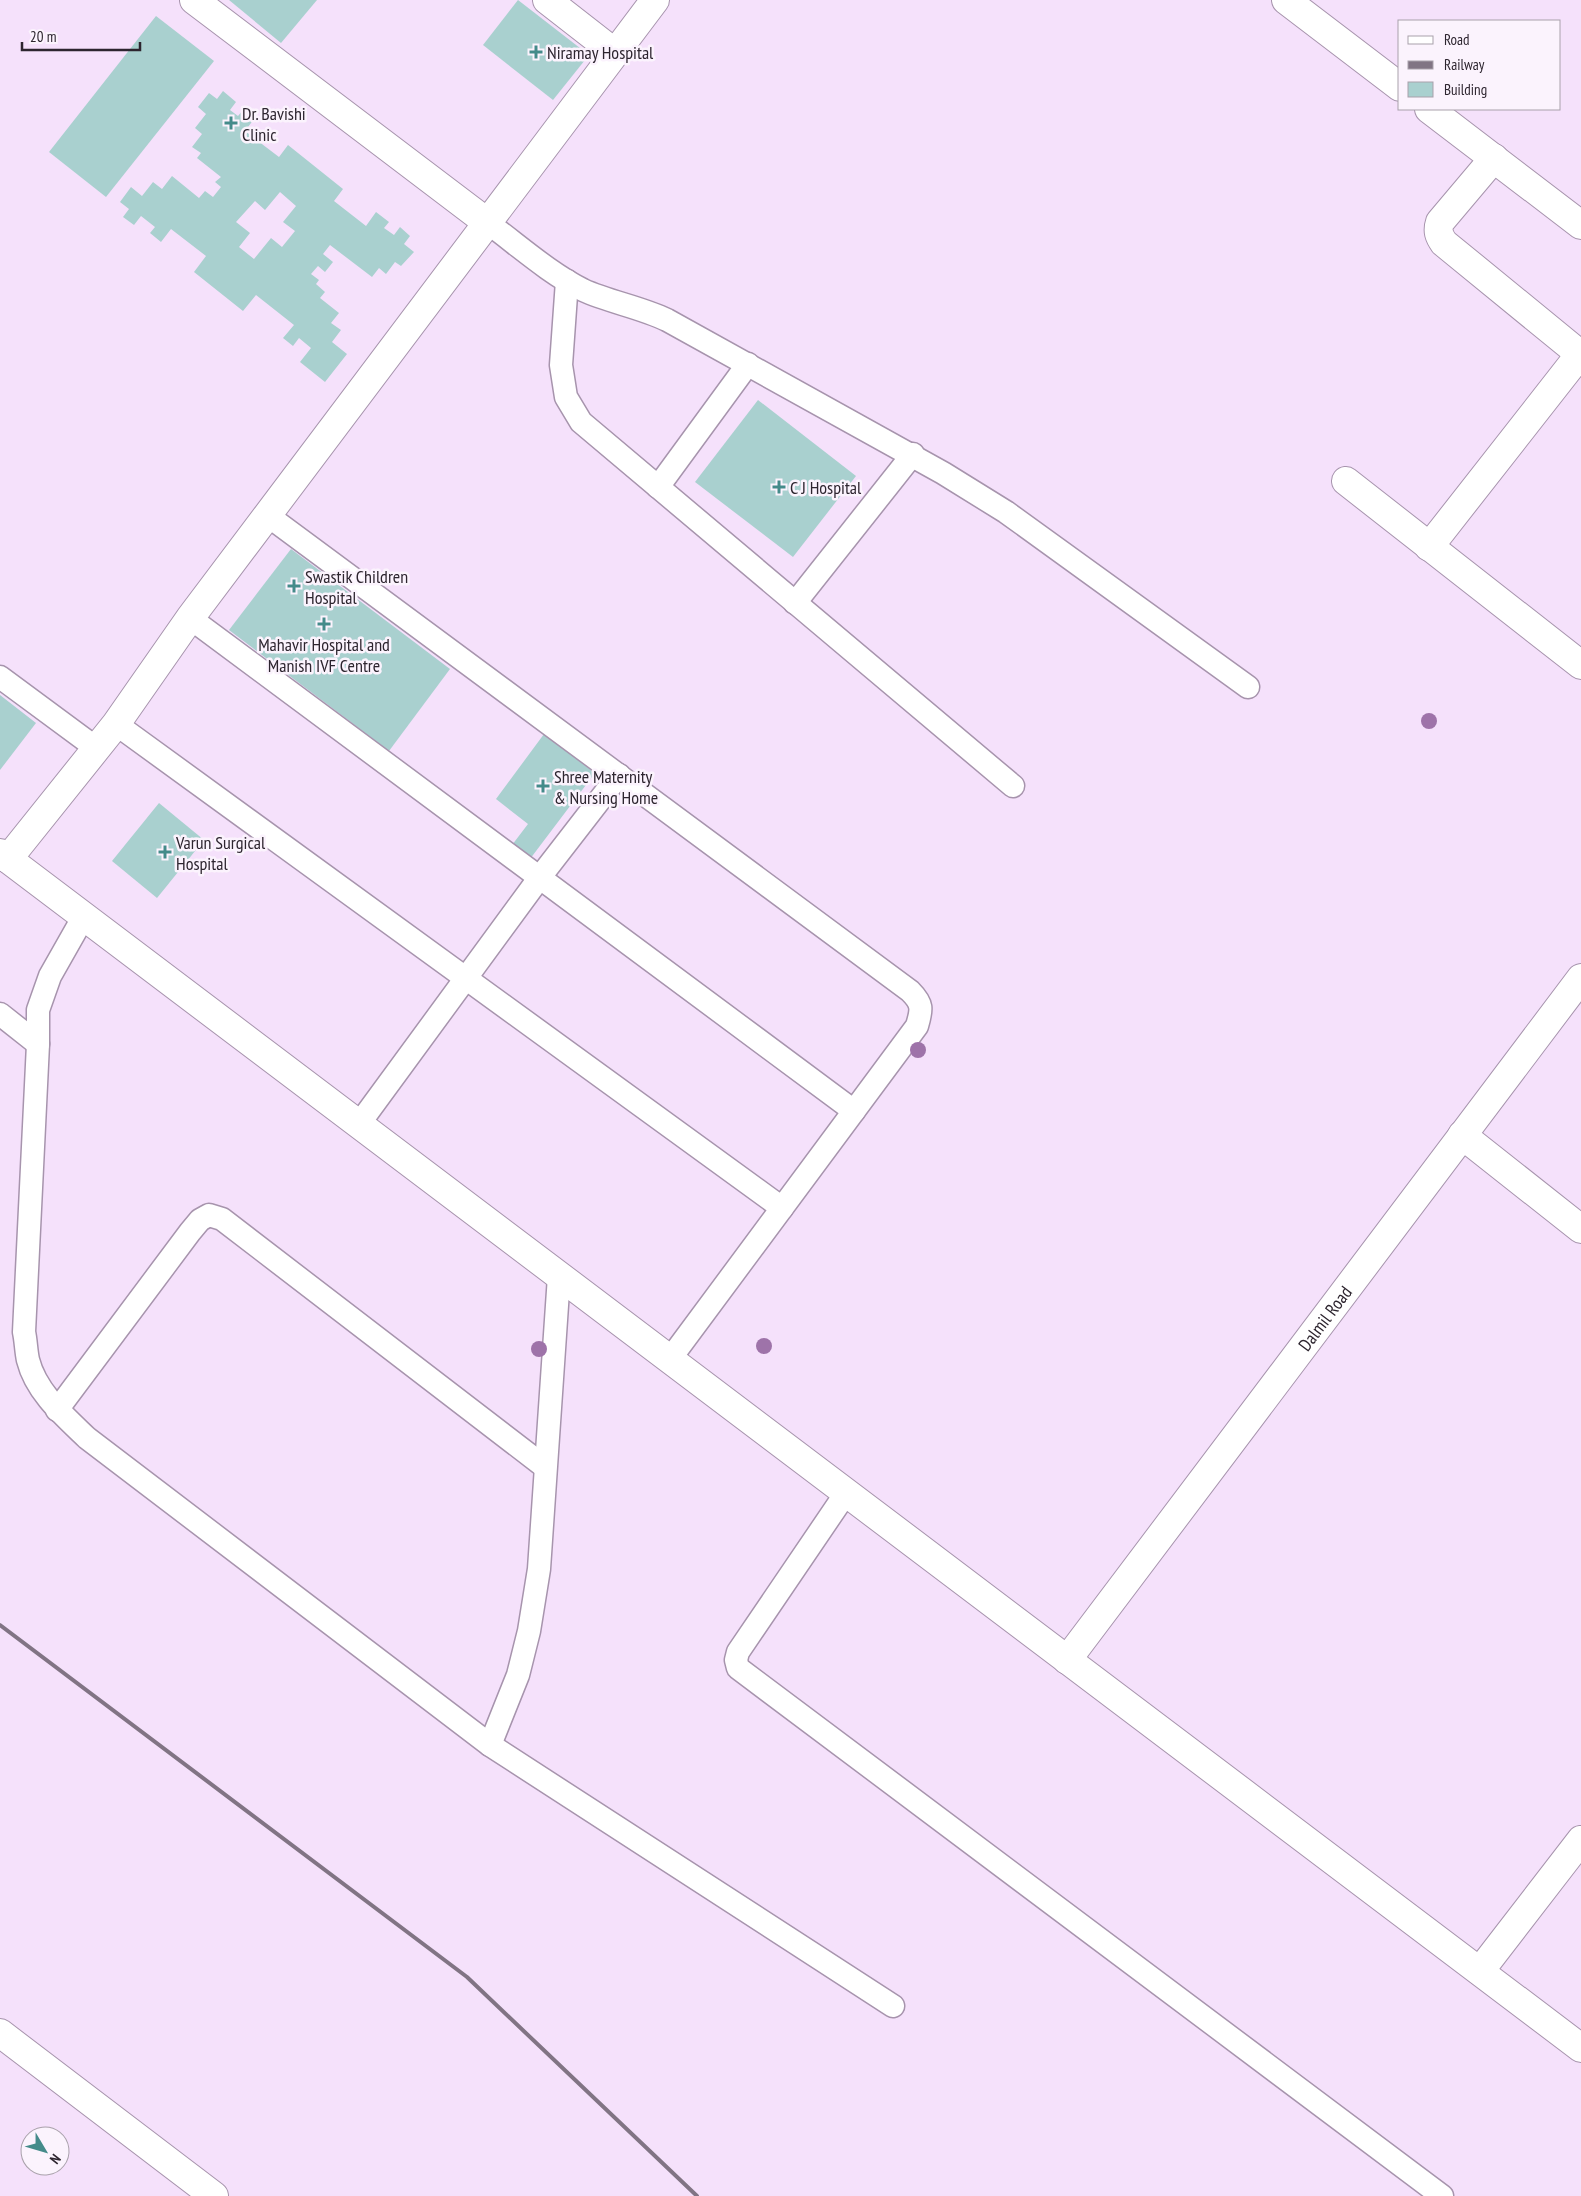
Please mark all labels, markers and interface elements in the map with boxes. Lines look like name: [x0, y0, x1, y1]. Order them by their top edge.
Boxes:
scale bar: [22, 20, 140, 52]
legend: [1398, 20, 1561, 110]
text: 20 m: [30, 27, 56, 46]
text: Road: [1444, 30, 1470, 49]
place label: Niramay Hospital: [547, 41, 654, 64]
marker: Niramay Hospital: [529, 45, 543, 59]
text: Railway: [1444, 55, 1485, 74]
text: Building: [1444, 80, 1487, 99]
place label: Dr. Bavishi Clinic: [242, 102, 306, 146]
marker: Dr. Bavishi Clinic: [224, 116, 238, 130]
place label: C J Hospital: [790, 476, 862, 499]
marker: C J Hospital: [772, 480, 786, 494]
place label: Swastik Children Hospital: [305, 565, 408, 609]
marker: Swastik Children Hospital: [287, 579, 301, 593]
marker: Mahavir Hospital and Manish IVF Centre: [317, 617, 331, 631]
place label: Mahavir Hospital and Manish IVF Centre: [258, 633, 390, 677]
place label: Shree Maternity & Nursing Home: [554, 765, 658, 809]
marker: Shree Maternity & Nursing Home: [536, 779, 550, 793]
place label: Varun Surgical Hospital: [175, 831, 266, 875]
marker: Varun Surgical Hospital: [158, 845, 172, 859]
street label: Dalmil Road: [1293, 1281, 1356, 1355]
north arrow: [20, 2126, 70, 2176]
text: N: [46, 2150, 65, 2168]

